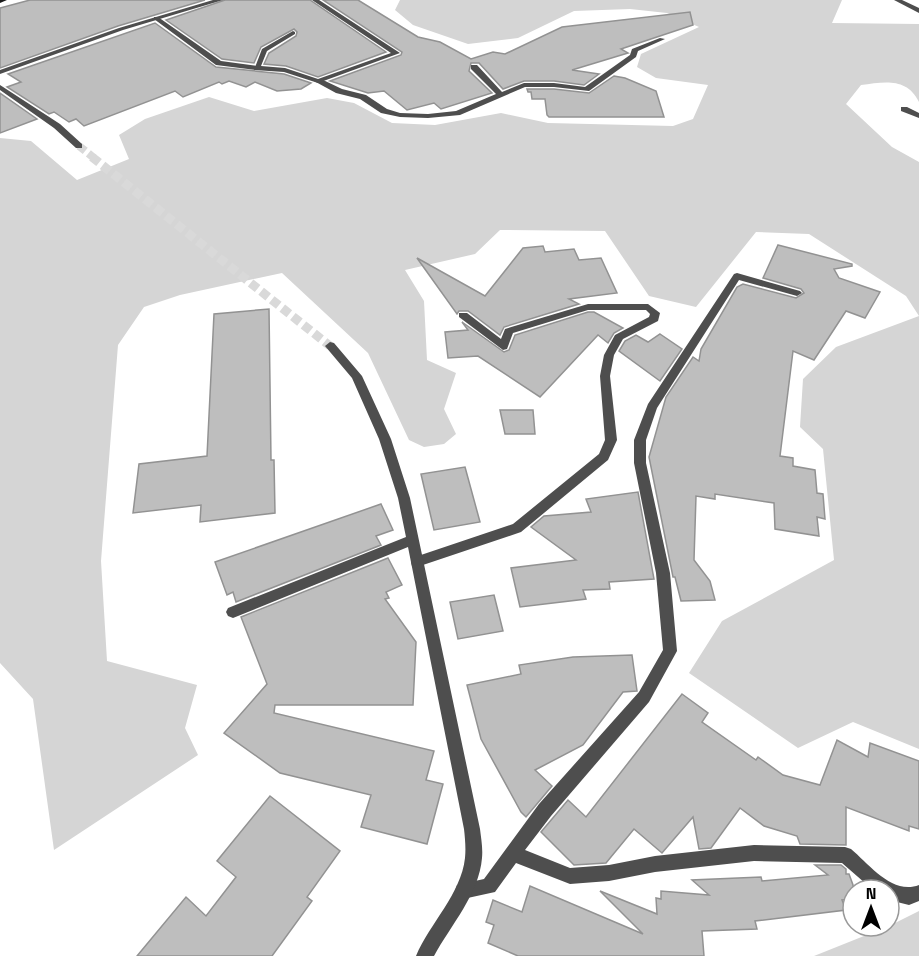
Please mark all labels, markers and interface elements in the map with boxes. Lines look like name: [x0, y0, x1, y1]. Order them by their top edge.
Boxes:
north arrow: [841, 878, 901, 938]
text: N: [866, 883, 876, 904]

